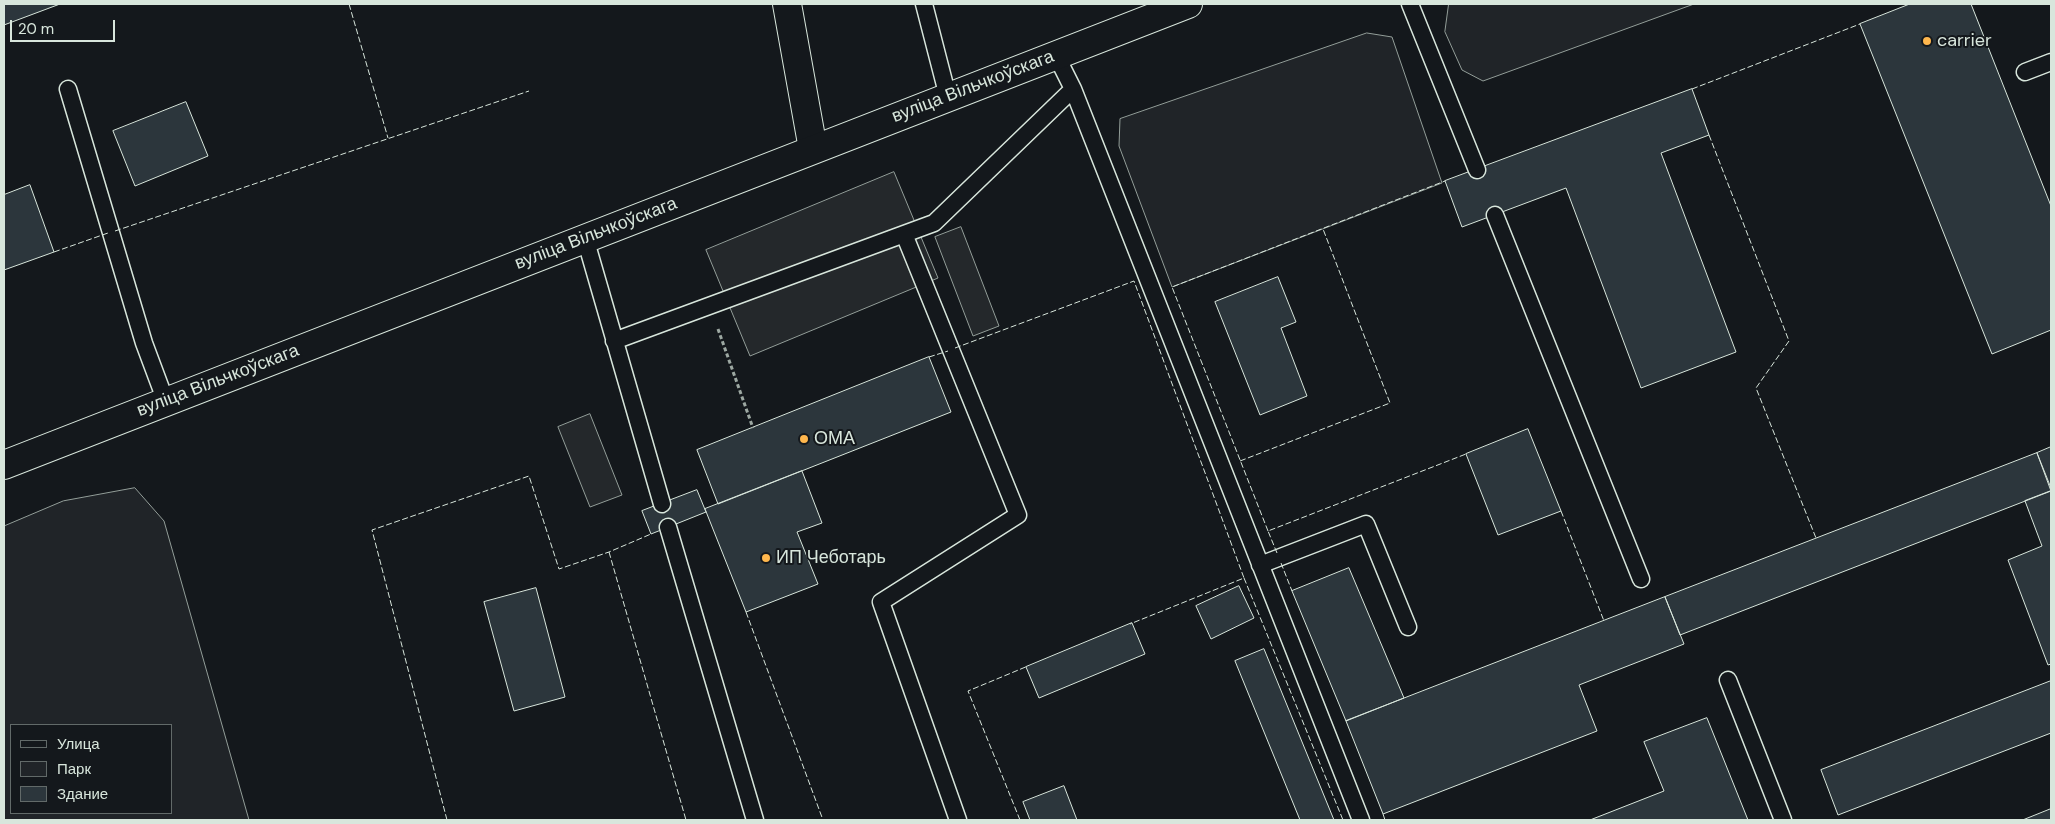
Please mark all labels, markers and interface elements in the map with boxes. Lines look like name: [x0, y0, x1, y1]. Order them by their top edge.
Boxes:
scale bar: [12, 10, 118, 42]
text: 20 m: [18, 19, 54, 39]
place label: carrier: [1937, 30, 1992, 52]
marker: carrier: [1921, 35, 1933, 47]
street label: вуліца Вільчкоўскага: [889, 46, 1057, 128]
street label: вуліца Вільчкоўскага: [512, 193, 680, 275]
street label: вуліца Вільчкоўскага: [134, 340, 302, 422]
place label: ОМА: [814, 428, 855, 450]
marker: ОМА: [798, 433, 810, 445]
place label: ИП Чеботарь: [776, 547, 886, 569]
marker: ИП Чеботарь: [760, 552, 772, 564]
legend: [10, 724, 172, 814]
text: Улица: [57, 734, 100, 754]
text: Парк: [57, 759, 91, 779]
text: Здание: [57, 784, 108, 804]

